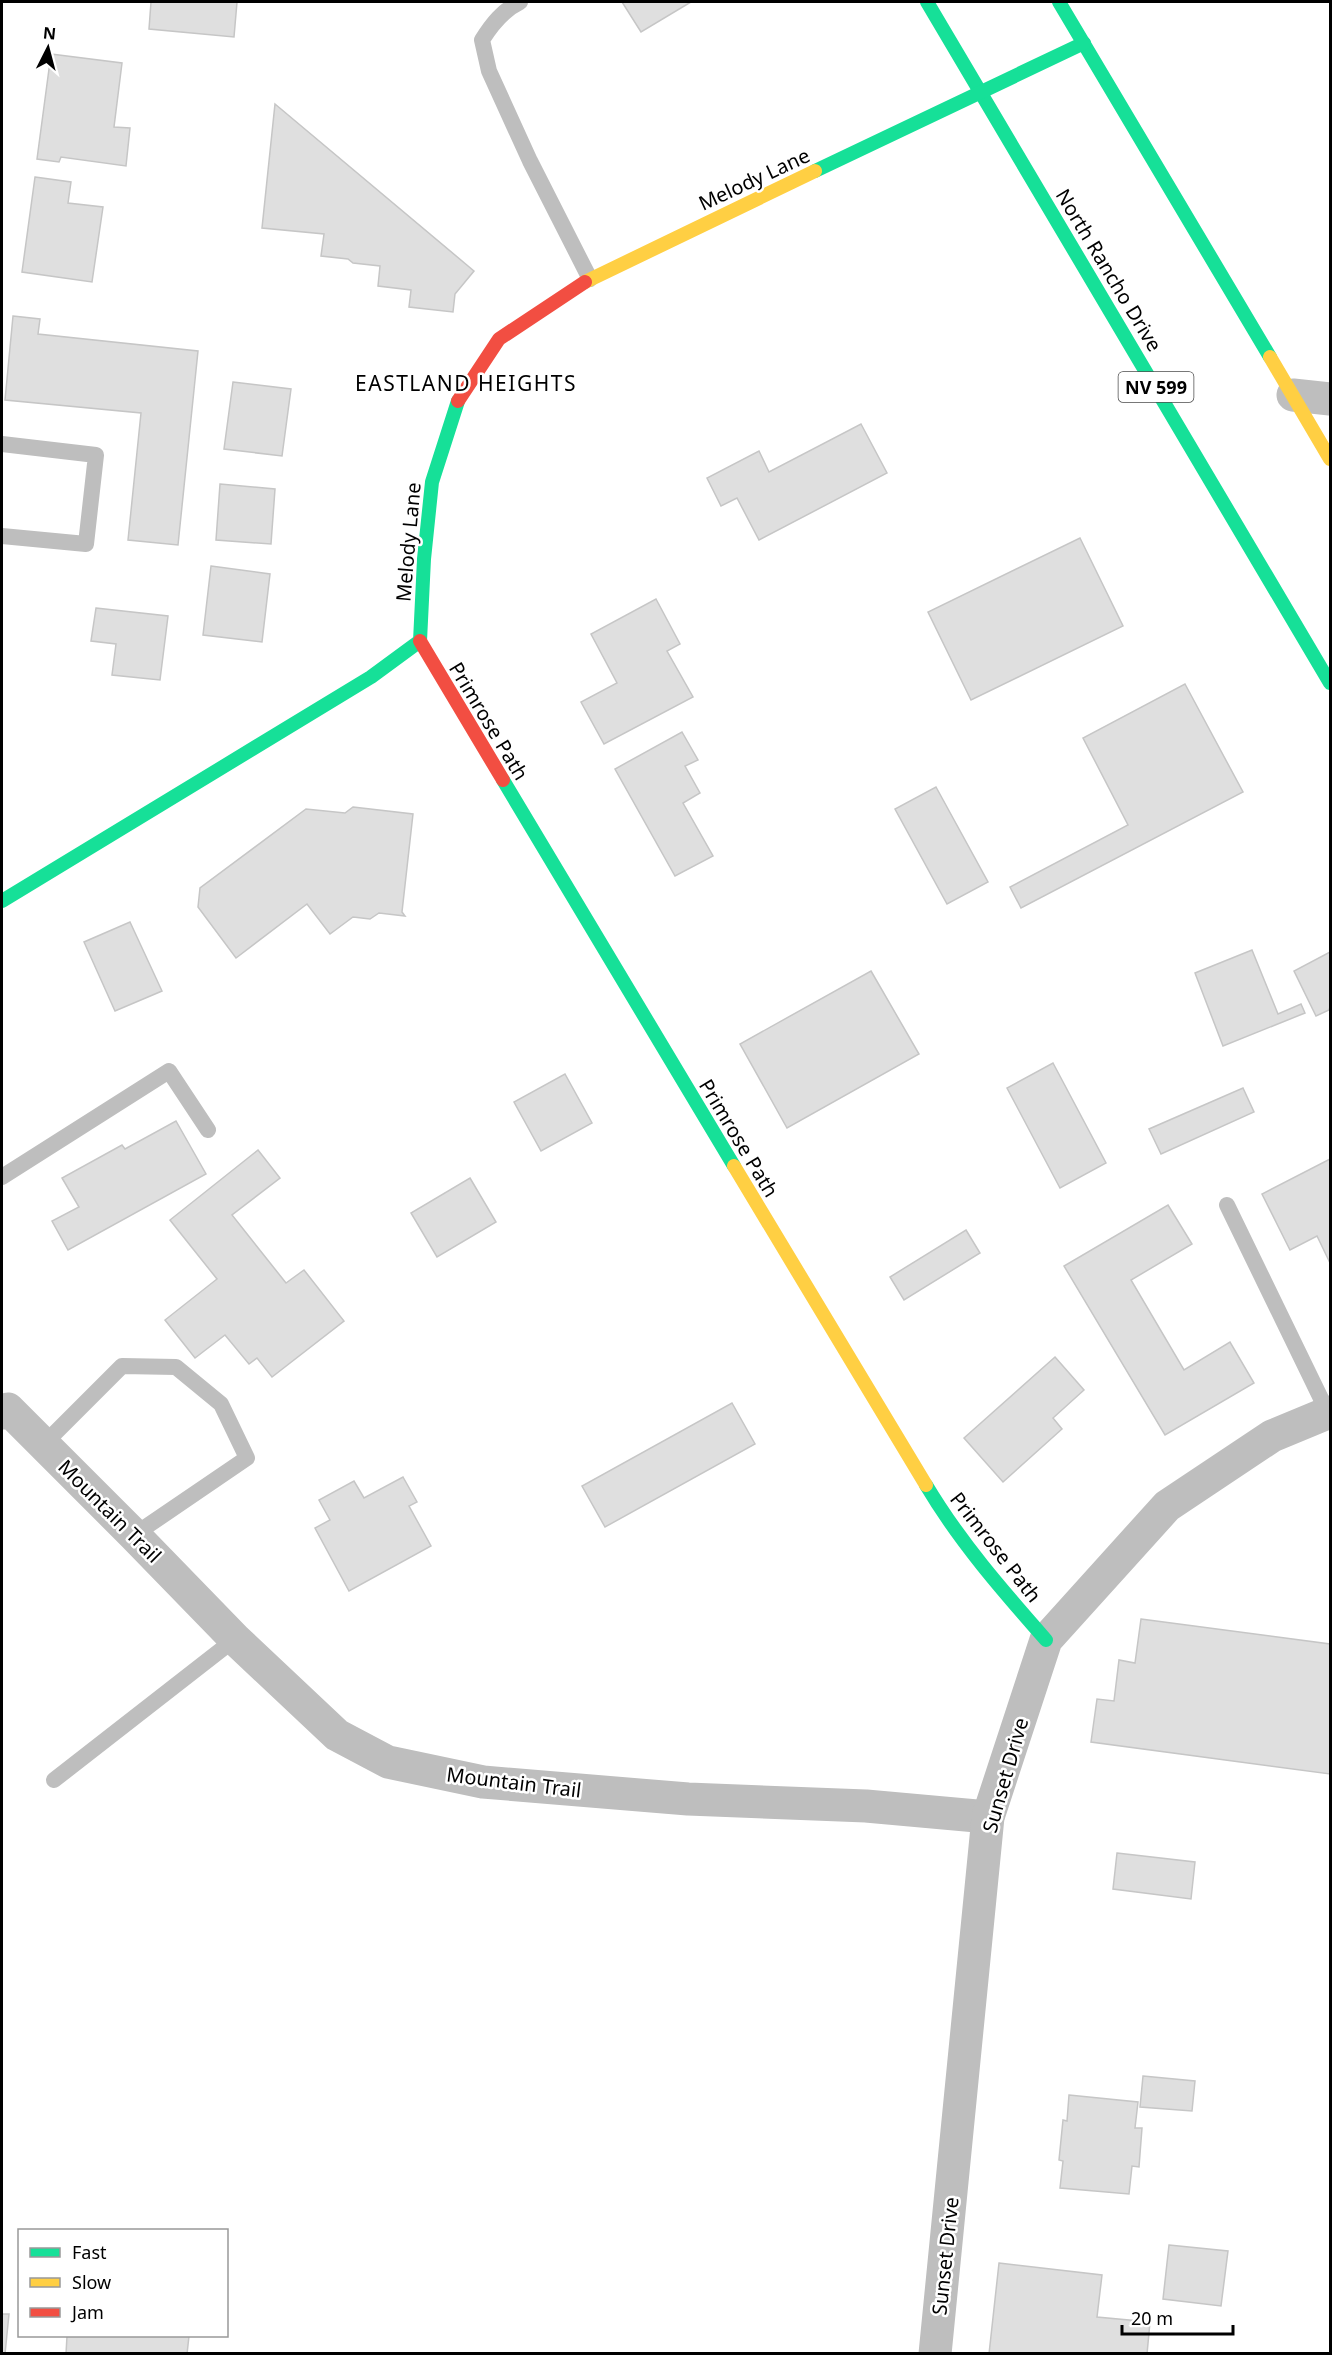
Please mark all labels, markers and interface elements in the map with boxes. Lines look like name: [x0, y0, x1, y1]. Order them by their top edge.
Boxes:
north arrow: [18, 18, 78, 78]
text: N: [42, 21, 57, 45]
street label: Melody Lane: [694, 141, 814, 217]
street label: North Rancho Drive: [1050, 184, 1168, 356]
district label: EASTLAND HEIGHTS: [355, 369, 577, 397]
road number: NV 599: [1118, 372, 1194, 402]
street label: Melody Lane: [389, 481, 427, 603]
street label: Primrose Path: [443, 657, 535, 785]
street label: Primrose Path: [693, 1074, 785, 1202]
street label: Mountain Trail: [52, 1453, 168, 1569]
street label: Primrose Path: [944, 1486, 1048, 1608]
street label: Sunset Drive: [976, 1714, 1034, 1836]
street label: Mountain Trail: [445, 1760, 583, 1804]
street label: Sunset Drive: [925, 2196, 965, 2316]
legend: [18, 2229, 228, 2337]
text: Fast: [72, 2240, 107, 2264]
text: Slow: [72, 2270, 111, 2294]
scale bar: [1122, 2298, 1233, 2336]
text: Jam: [70, 2300, 104, 2324]
text: 20 m: [1131, 2306, 1173, 2330]

